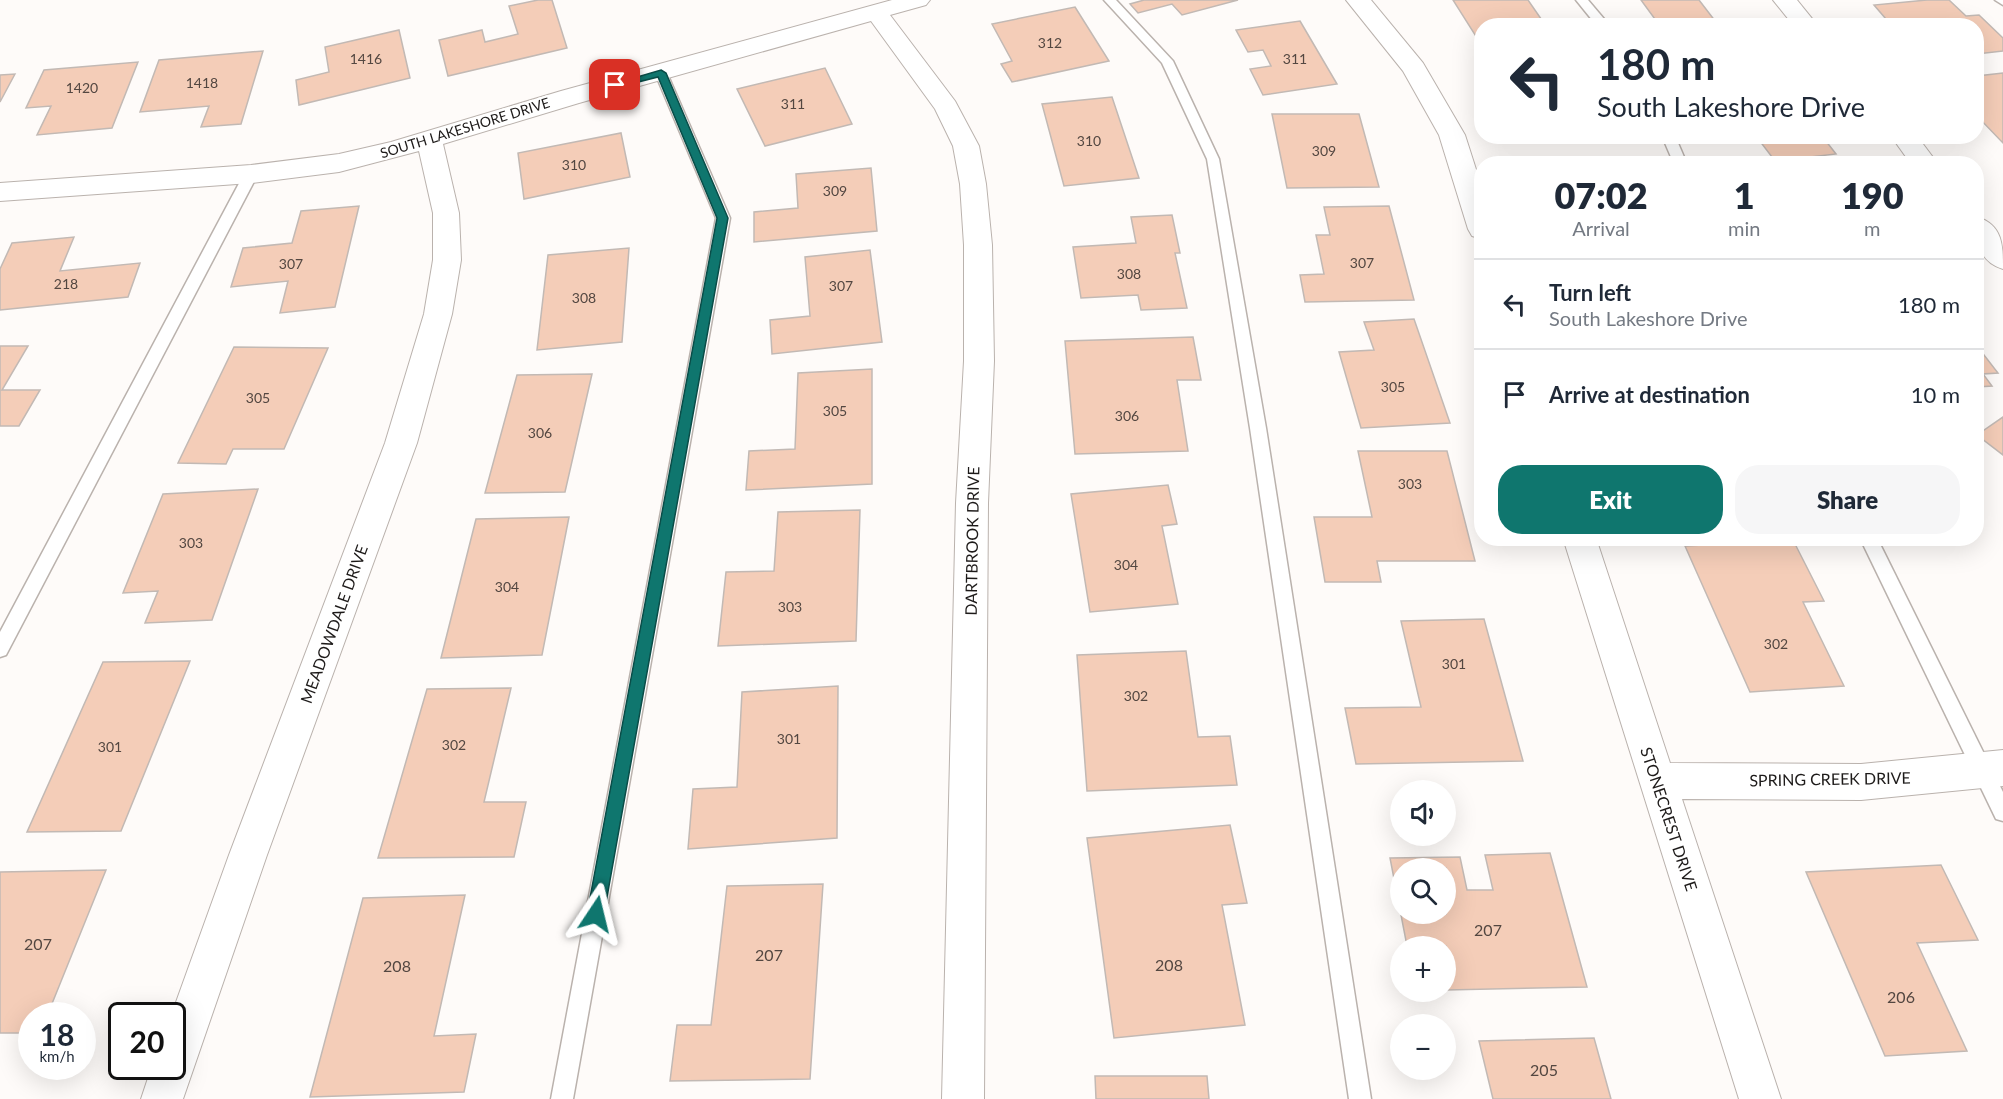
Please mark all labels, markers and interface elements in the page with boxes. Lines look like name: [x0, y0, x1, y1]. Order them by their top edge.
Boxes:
house number: 312: [1038, 34, 1062, 51]
text: 180 m: [1597, 39, 1715, 89]
icon: left: [1498, 42, 1576, 120]
house number: 1416: [350, 50, 382, 67]
house number: 311: [1283, 50, 1307, 67]
pin: [589, 59, 640, 110]
icon: arrive: [598, 68, 631, 101]
house number: 1418: [186, 74, 218, 91]
house number: 1420: [66, 79, 98, 96]
text: South Lakeshore Drive: [1597, 90, 1865, 123]
street label: SOUTH LAKESHORE DRIVE: [378, 94, 552, 161]
house number: 311: [781, 95, 805, 112]
house number: 310: [1077, 132, 1101, 149]
house number: 309: [1312, 142, 1336, 159]
house number: 310: [562, 156, 586, 173]
text: 07:02: [1554, 173, 1648, 217]
text: 1: [1734, 173, 1755, 217]
text: 190: [1841, 173, 1904, 217]
house number: 309: [823, 182, 847, 199]
text: Arrival: [1572, 216, 1630, 240]
text: min: [1728, 216, 1760, 240]
text: m: [1864, 216, 1880, 240]
house number: 307: [1350, 254, 1374, 271]
house number: 307: [279, 255, 303, 272]
house number: 308: [1117, 265, 1141, 282]
house number: 218: [54, 275, 78, 292]
house number: 307: [829, 277, 853, 294]
text: Turn left: [1549, 279, 1631, 306]
icon: left: [1498, 288, 1531, 321]
house number: 308: [572, 289, 596, 306]
text: 180 m: [1898, 291, 1960, 318]
text: South Lakeshore Drive: [1549, 306, 1747, 330]
house number: 305: [1381, 378, 1405, 395]
icon: arrive: [1498, 378, 1531, 411]
text: Arrive at destination: [1549, 381, 1750, 408]
text: 10 m: [1911, 381, 1960, 408]
house number: 305: [246, 389, 270, 406]
house number: 305: [823, 402, 847, 419]
house number: 306: [1115, 407, 1139, 424]
house number: 306: [528, 424, 552, 441]
button: Exit: [1498, 465, 1723, 534]
button: Share: [1735, 465, 1960, 534]
street label: DARTBROOK DRIVE: [961, 466, 982, 616]
house number: 303: [1398, 475, 1422, 492]
house number: 303: [179, 534, 203, 551]
street label: MEADOWDALE DRIVE: [296, 542, 371, 706]
house number: 304: [1114, 556, 1138, 573]
house number: 304: [495, 578, 519, 595]
house number: 303: [778, 598, 802, 615]
house number: 302: [1764, 635, 1788, 652]
house number: 301: [1442, 655, 1466, 672]
house number: 302: [1124, 687, 1148, 704]
house number: 301: [777, 730, 801, 747]
house number: 302: [442, 736, 466, 753]
house number: 301: [98, 738, 122, 755]
street label: STONECREST DRIVE: [1637, 745, 1702, 893]
street label: SPRING CREEK DRIVE: [1749, 768, 1911, 789]
map controls: [1390, 780, 1456, 1080]
button: sound: [1390, 780, 1456, 846]
button: search: [1390, 858, 1456, 924]
position arrow: [564, 882, 628, 946]
house number: 207: [1474, 920, 1502, 939]
house number: 207: [24, 934, 52, 953]
button: +: [1390, 936, 1456, 1002]
house number: 207: [755, 945, 783, 964]
house number: 208: [1155, 955, 1183, 974]
house number: 208: [383, 956, 411, 975]
house number: 206: [1887, 987, 1915, 1006]
speed limit sign: 20: [108, 1002, 186, 1080]
button: −: [1390, 1014, 1456, 1080]
text: 18: [40, 1016, 74, 1052]
text: km/h: [39, 1047, 75, 1065]
house number: 205: [1530, 1060, 1558, 1079]

